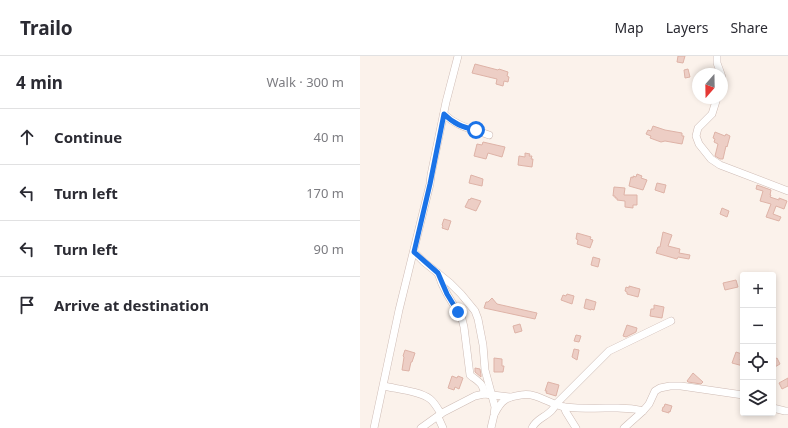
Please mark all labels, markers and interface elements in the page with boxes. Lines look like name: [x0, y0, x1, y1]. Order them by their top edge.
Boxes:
text: Trailo: [20, 15, 73, 41]
text: Map: [615, 18, 644, 37]
text: Layers: [666, 18, 708, 37]
text: Share: [730, 18, 768, 37]
north arrow: [692, 68, 728, 104]
text: 4 min: [16, 71, 63, 94]
text: Walk · 300 m: [266, 73, 344, 91]
route start: [467, 121, 485, 139]
icon: ahead: [16, 126, 38, 148]
text: Continue: [54, 127, 122, 147]
text: 40 m: [314, 128, 344, 146]
icon: left: [16, 182, 38, 204]
text: Turn left: [54, 183, 118, 203]
text: 170 m: [306, 184, 344, 202]
icon: left: [16, 238, 38, 260]
text: Turn left: [54, 239, 118, 259]
text: 90 m: [314, 240, 344, 258]
map controls: [740, 272, 776, 416]
button: +: [740, 272, 776, 308]
icon: arrive: [16, 294, 38, 316]
text: Arrive at destination: [54, 295, 209, 315]
route end: [449, 303, 467, 321]
button: −: [740, 308, 776, 344]
button: locate: [740, 344, 776, 380]
button: layers: [740, 380, 776, 416]

